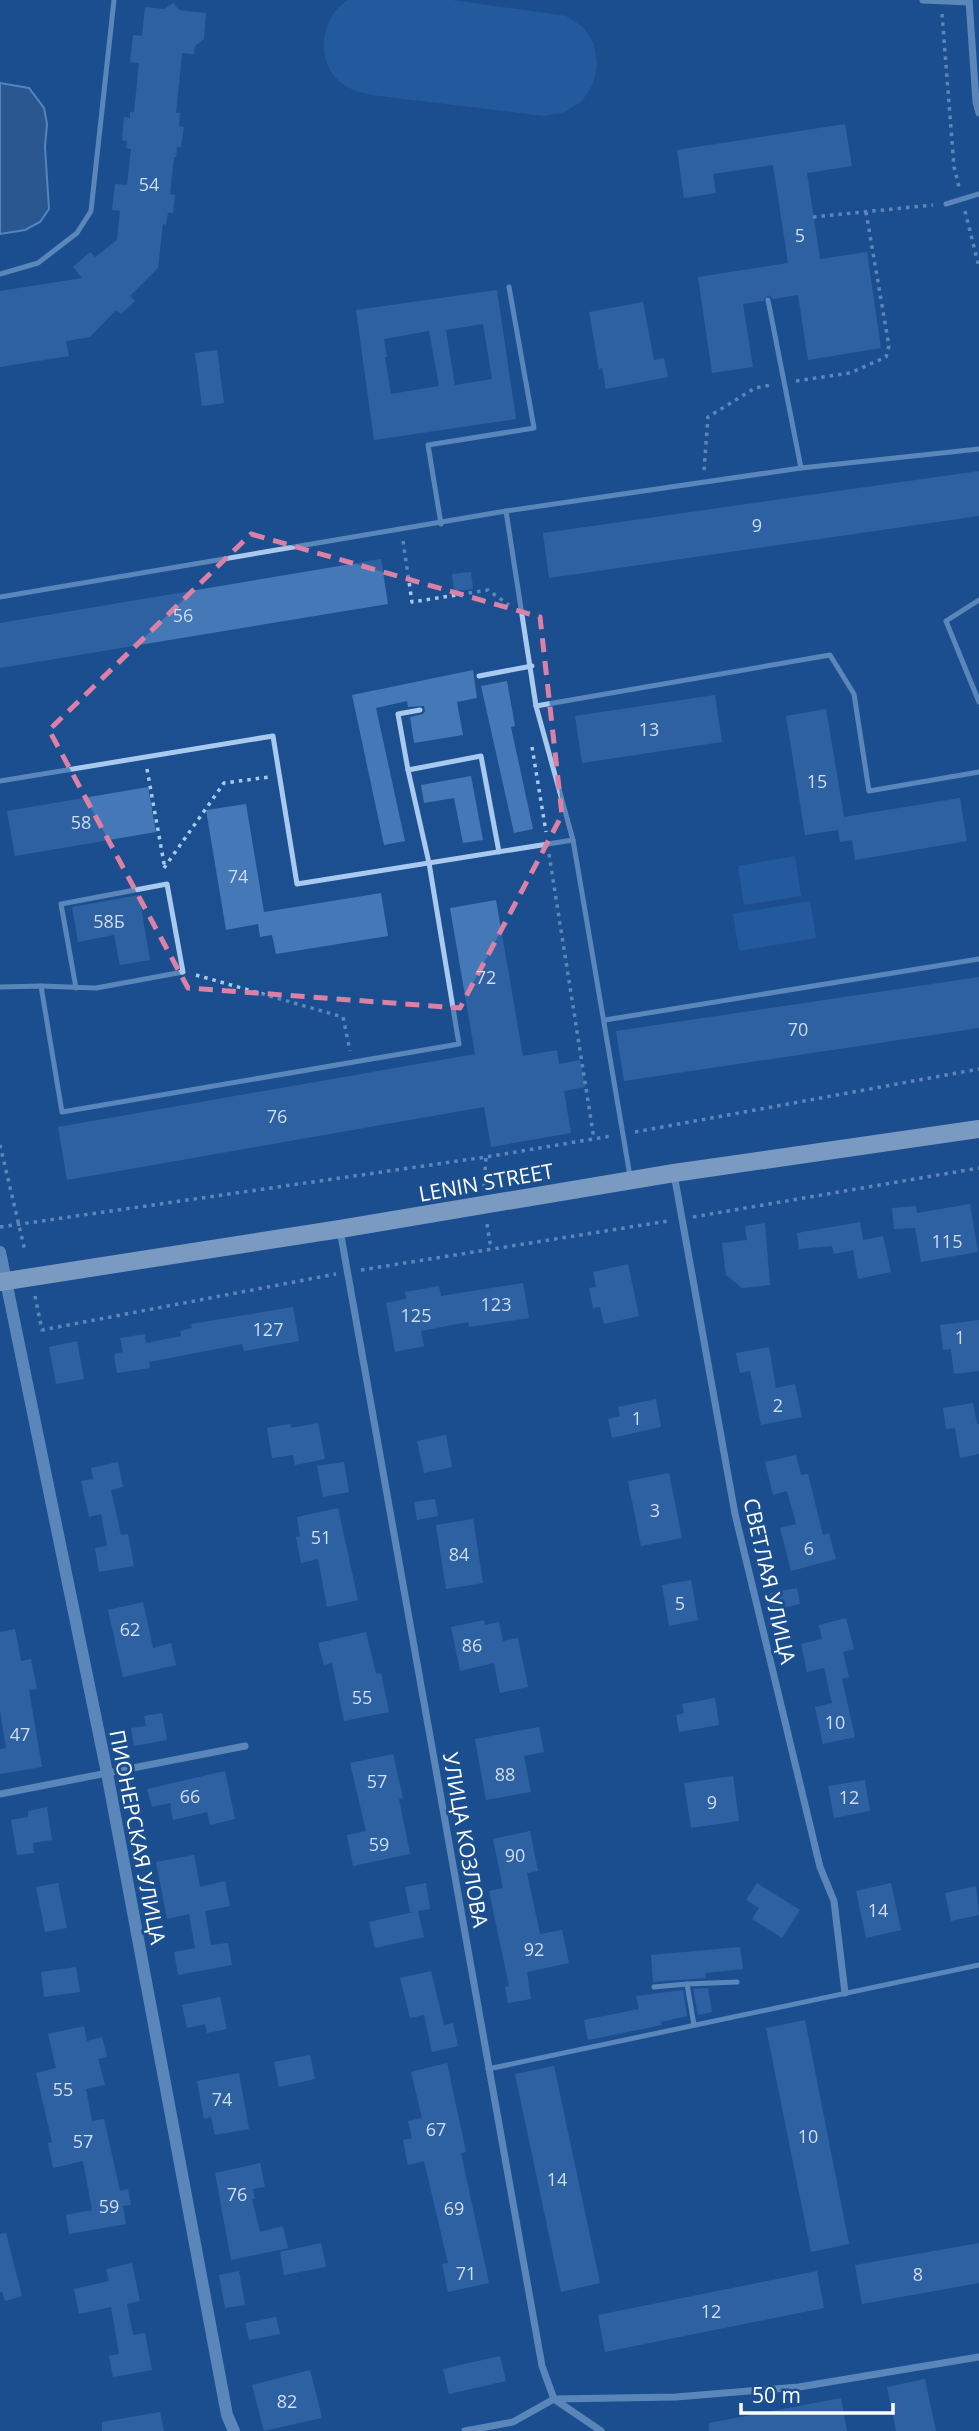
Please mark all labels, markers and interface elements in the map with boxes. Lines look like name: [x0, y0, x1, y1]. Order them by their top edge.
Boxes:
house number: 54: [139, 172, 159, 196]
house number: 5: [795, 223, 805, 247]
house number: 9: [752, 513, 762, 537]
house number: 56: [173, 603, 193, 627]
house number: 13: [639, 717, 659, 741]
house number: 15: [807, 769, 827, 793]
house number: 58: [71, 810, 91, 834]
house number: 74: [228, 864, 248, 888]
house number: 58Б: [93, 909, 125, 933]
house number: 72: [476, 965, 496, 989]
house number: 70: [788, 1017, 808, 1041]
house number: 76: [267, 1104, 287, 1128]
street label: LENIN STREET: [416, 1156, 556, 1208]
house number: 115: [932, 1229, 962, 1253]
house number: 123: [481, 1292, 511, 1316]
house number: 125: [401, 1303, 431, 1327]
house number: 127: [253, 1317, 283, 1341]
house number: 1: [955, 1325, 965, 1349]
house number: 2: [773, 1393, 783, 1417]
house number: 1: [632, 1406, 642, 1430]
street label: СВЕТЛАЯ УЛИЦА: [737, 1495, 803, 1667]
house number: 3: [650, 1498, 660, 1522]
house number: 51: [311, 1525, 331, 1549]
house number: 6: [804, 1536, 814, 1560]
house number: 84: [449, 1542, 469, 1566]
house number: 5: [675, 1591, 685, 1615]
house number: 62: [120, 1617, 140, 1641]
house number: 86: [462, 1633, 482, 1657]
house number: 55: [352, 1685, 372, 1709]
house number: 10: [825, 1710, 845, 1734]
house number: 47: [10, 1722, 30, 1746]
street label: ПИОНЕРСКАЯ УЛИЦА: [103, 1727, 173, 1947]
street label: УЛИЦА КОЗЛОВА: [437, 1750, 495, 1930]
house number: 88: [495, 1762, 515, 1786]
house number: 57: [367, 1769, 387, 1793]
house number: 66: [180, 1784, 200, 1808]
house number: 12: [839, 1785, 859, 1809]
house number: 9: [707, 1790, 717, 1814]
house number: 59: [369, 1832, 389, 1856]
house number: 90: [505, 1843, 525, 1867]
house number: 14: [868, 1898, 888, 1922]
house number: 92: [524, 1937, 544, 1961]
house number: 55: [53, 2077, 73, 2101]
house number: 74: [212, 2087, 232, 2111]
house number: 67: [426, 2117, 446, 2141]
house number: 10: [798, 2124, 818, 2148]
house number: 57: [73, 2129, 93, 2153]
house number: 14: [547, 2167, 567, 2191]
house number: 76: [227, 2182, 247, 2206]
house number: 59: [99, 2194, 119, 2218]
house number: 69: [444, 2196, 464, 2220]
house number: 71: [456, 2261, 476, 2285]
house number: 8: [913, 2262, 923, 2286]
house number: 12: [701, 2299, 721, 2323]
scale bar: [741, 2372, 893, 2416]
text: 50 m: [752, 2381, 801, 2409]
house number: 82: [277, 2389, 297, 2413]

